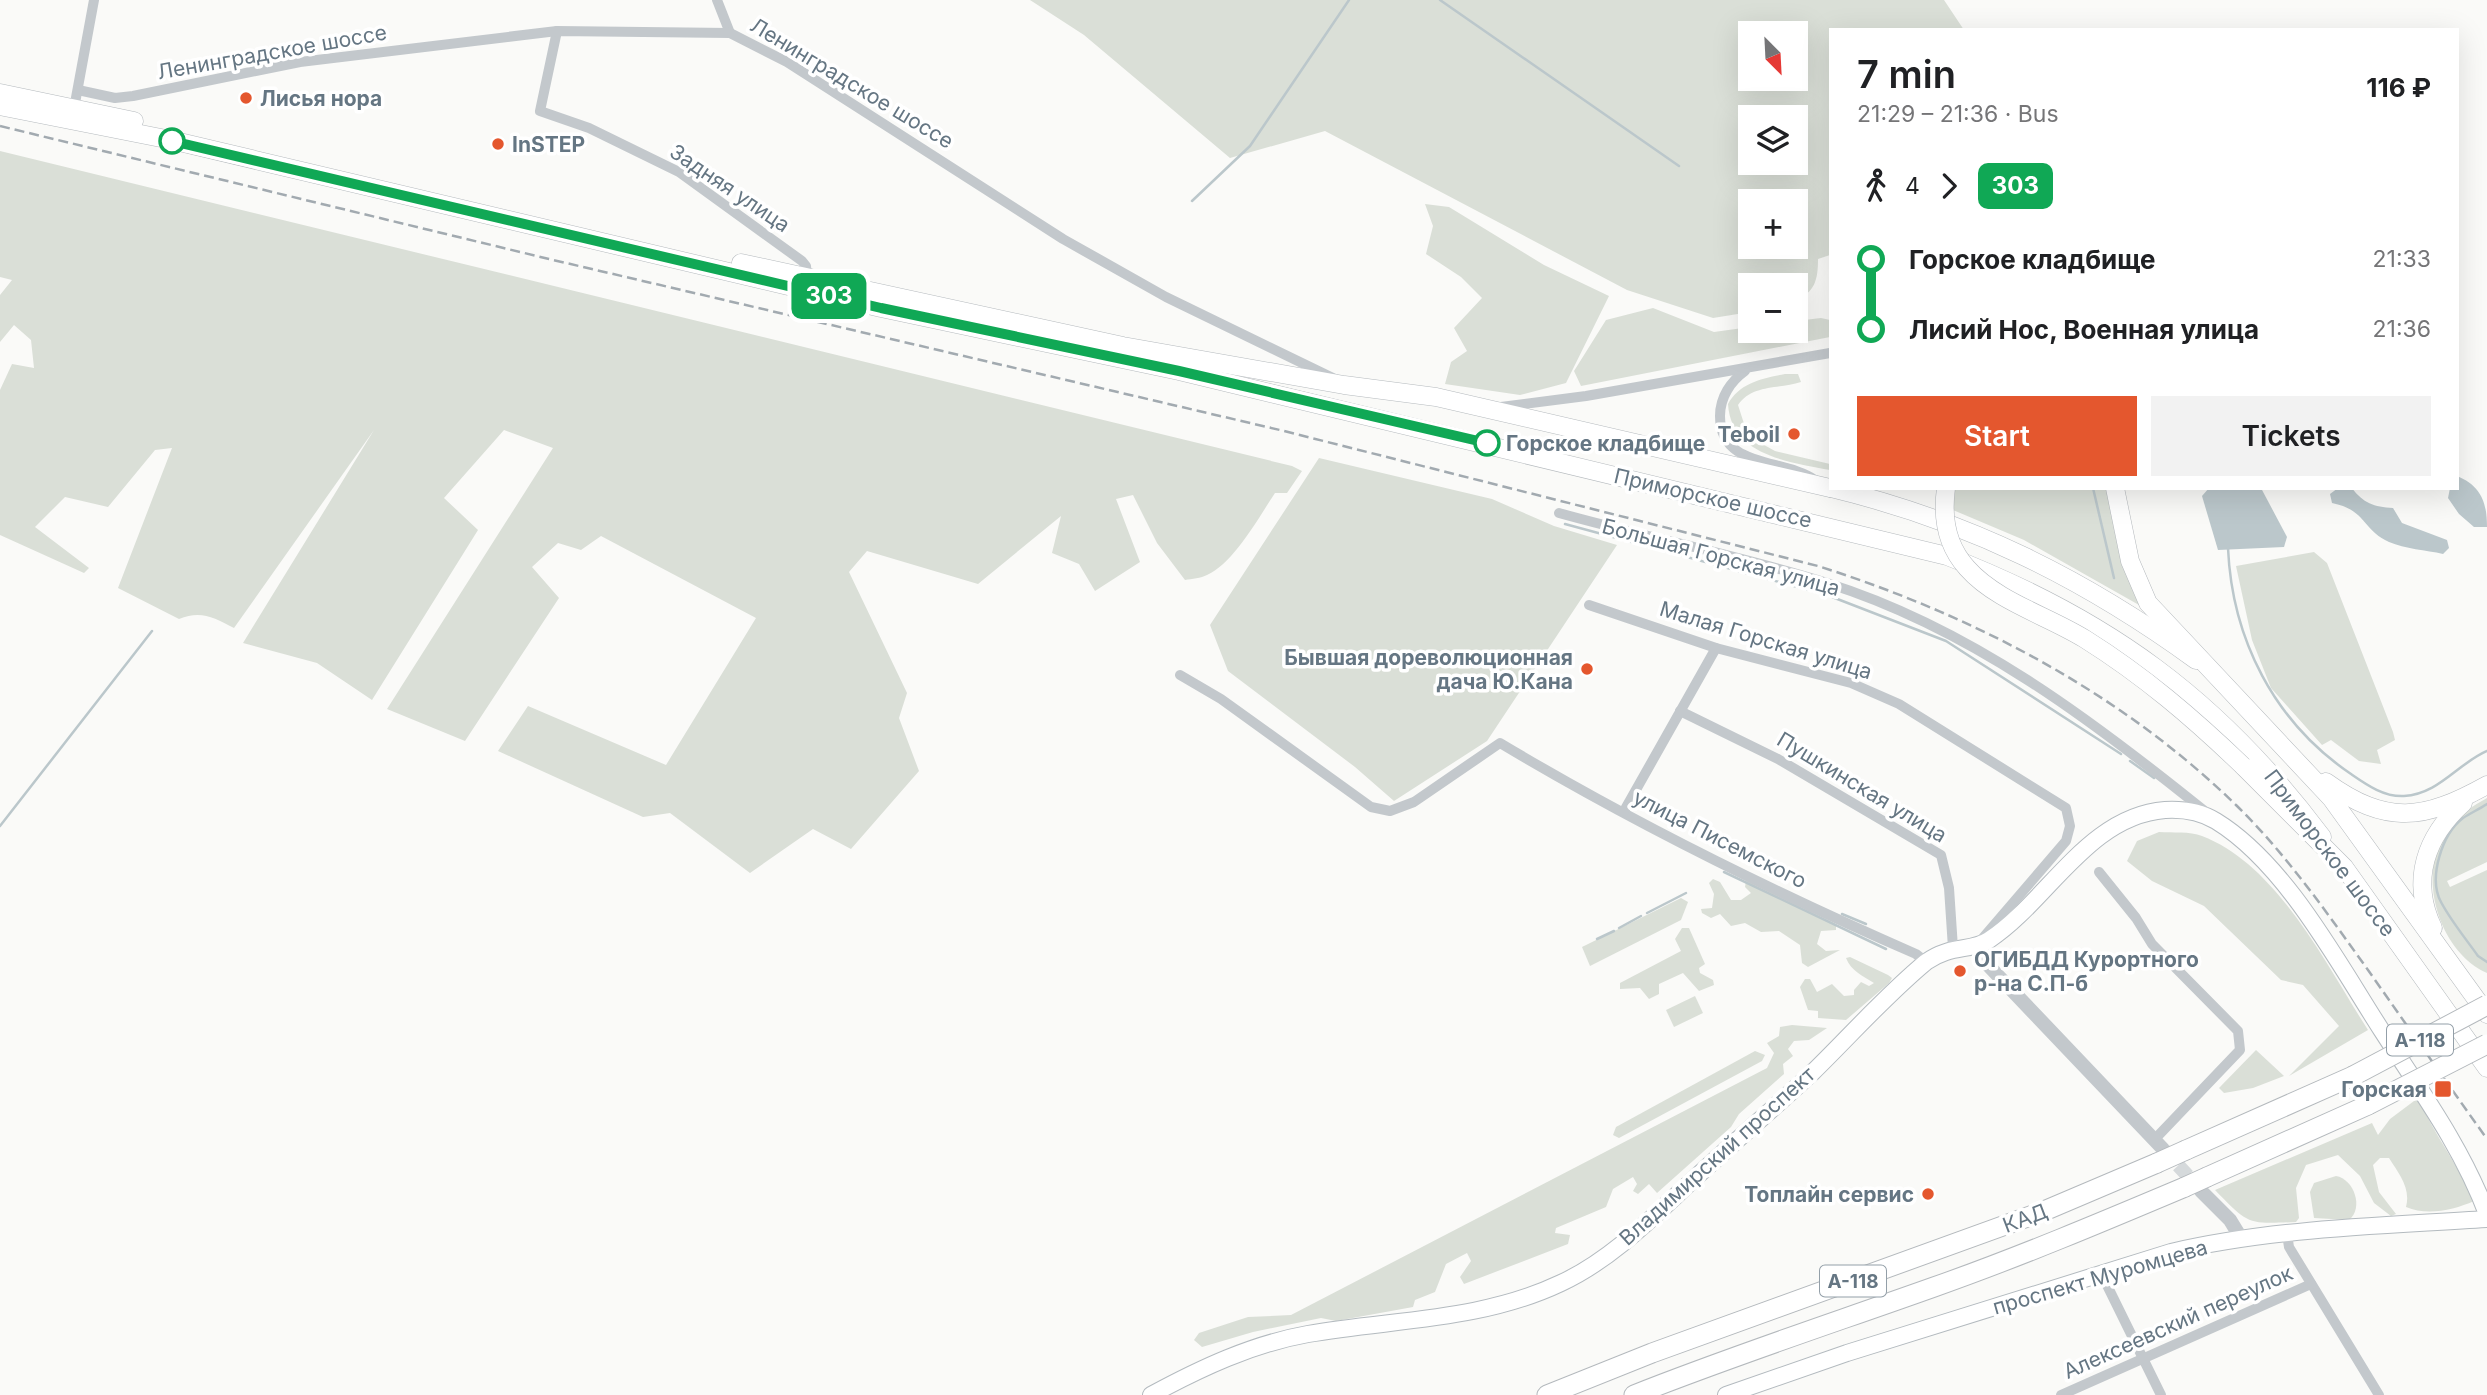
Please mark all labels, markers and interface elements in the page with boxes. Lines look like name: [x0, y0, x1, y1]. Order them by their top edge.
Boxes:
street label: Ленинградское шоссе: [746, 12, 958, 154]
street label: Ленинградское шоссе: [155, 20, 389, 84]
north arrow: [1738, 21, 1808, 91]
map controls: [1738, 21, 1808, 343]
text: 7 min: [1857, 51, 1956, 97]
text: 116 ₽: [2366, 72, 2431, 103]
place label: Лисья нора: [260, 86, 382, 111]
marker: Лисья нора: [238, 90, 254, 106]
text: 21:29 – 21:36 · Bus: [1857, 100, 2059, 128]
button: layers: [1738, 105, 1808, 175]
unlabelled marker: [159, 128, 185, 154]
place label: InSTEP: [512, 132, 585, 157]
marker: InSTEP: [490, 136, 506, 152]
street label: Задняя улица: [665, 139, 795, 237]
icon: walk: [1857, 167, 1895, 205]
icon: forward: [1930, 167, 1968, 205]
text: 303: [1992, 171, 2039, 200]
text: 4: [1905, 172, 1920, 200]
button: +: [1738, 189, 1808, 259]
text: Горское кладбище: [1909, 244, 2156, 275]
text: 21:33: [2373, 245, 2431, 273]
line badge: 303: [789, 273, 869, 319]
button: −: [1738, 273, 1808, 343]
text: 303: [805, 281, 853, 310]
text: Лисий Нос, Военная улица: [1909, 314, 2259, 345]
text: 21:36: [2373, 315, 2431, 343]
button: Start: [1857, 396, 2137, 476]
button: Tickets: [2151, 396, 2431, 476]
place label: Teboil: [1718, 422, 1780, 447]
marker: Teboil: [1786, 426, 1802, 442]
marker: Горское кладбище: [1474, 430, 1500, 456]
place label: Горское кладбище: [1506, 431, 1705, 456]
street label: Приморское шоссе: [1612, 463, 1814, 533]
street label: Большая Горская улица: [1599, 513, 1843, 601]
street label: Малая Горская улица: [1657, 596, 1875, 684]
place label: Бывшая дореволюционная дача Ю.Кана: [1284, 645, 1573, 694]
marker: Бывшая дореволюционная дача Ю.Кана: [1579, 661, 1595, 677]
street label: Пушкинская улица: [1773, 726, 1951, 848]
street label: Приморское шоссе: [2259, 765, 2401, 941]
street label: улица Писемского: [1629, 785, 1811, 893]
place label: ОГИБДД Курортного р-на С.П-б: [1974, 947, 2199, 996]
marker: ОГИБДД Курортного р-на С.П-б: [1952, 963, 1968, 979]
road number: А-118: [2387, 1024, 2453, 1056]
street label: Владимирский проспект: [1614, 1061, 1820, 1250]
place label: Горская: [2341, 1077, 2427, 1102]
marker: Горская: [2433, 1079, 2453, 1099]
place label: Топлайн сервис: [1744, 1182, 1914, 1207]
marker: Топлайн сервис: [1920, 1186, 1936, 1202]
street label: КАД: [1999, 1198, 2051, 1238]
street label: проспект Муромцева: [1990, 1234, 2210, 1320]
street label: Алексеевский переулок: [2059, 1260, 2297, 1384]
road number: А-118: [1820, 1266, 1886, 1296]

